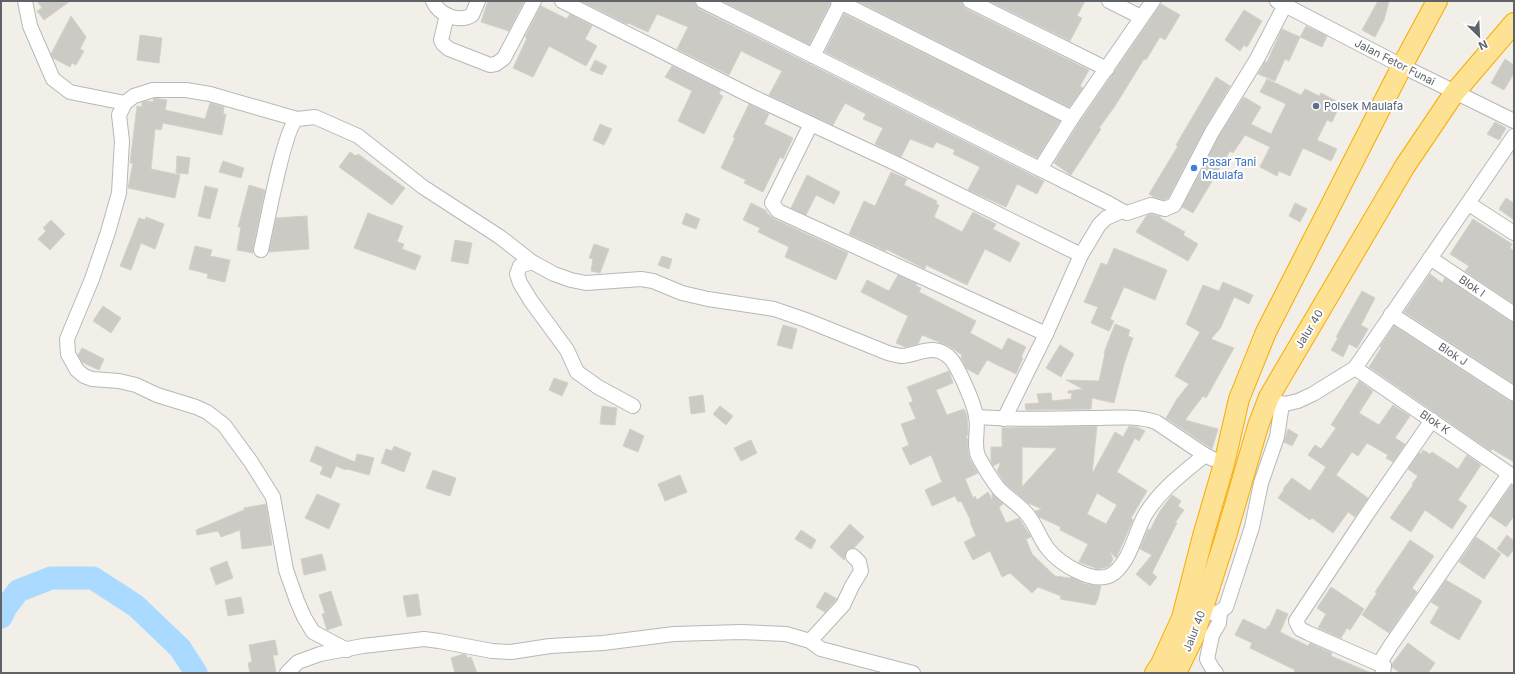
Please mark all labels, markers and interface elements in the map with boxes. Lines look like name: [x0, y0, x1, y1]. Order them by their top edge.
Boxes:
north arrow: [1459, 16, 1499, 56]
street label: Jalan Fetor Funai: [1352, 36, 1438, 88]
text: N: [1476, 37, 1490, 53]
place label: Polsek Maulafa: [1324, 99, 1403, 113]
marker: Polsek Maulafa: [1311, 101, 1321, 111]
place label: Pasar Tani Maulafa: [1202, 155, 1256, 182]
marker: Pasar Tani Maulafa: [1189, 163, 1199, 173]
street label: Blok I: [1456, 272, 1488, 300]
street label: Jalur 40: [1292, 307, 1326, 351]
street label: Blok J: [1436, 339, 1470, 369]
street label: Blok K: [1417, 407, 1453, 437]
street label: Jalur 40: [1180, 608, 1208, 654]

